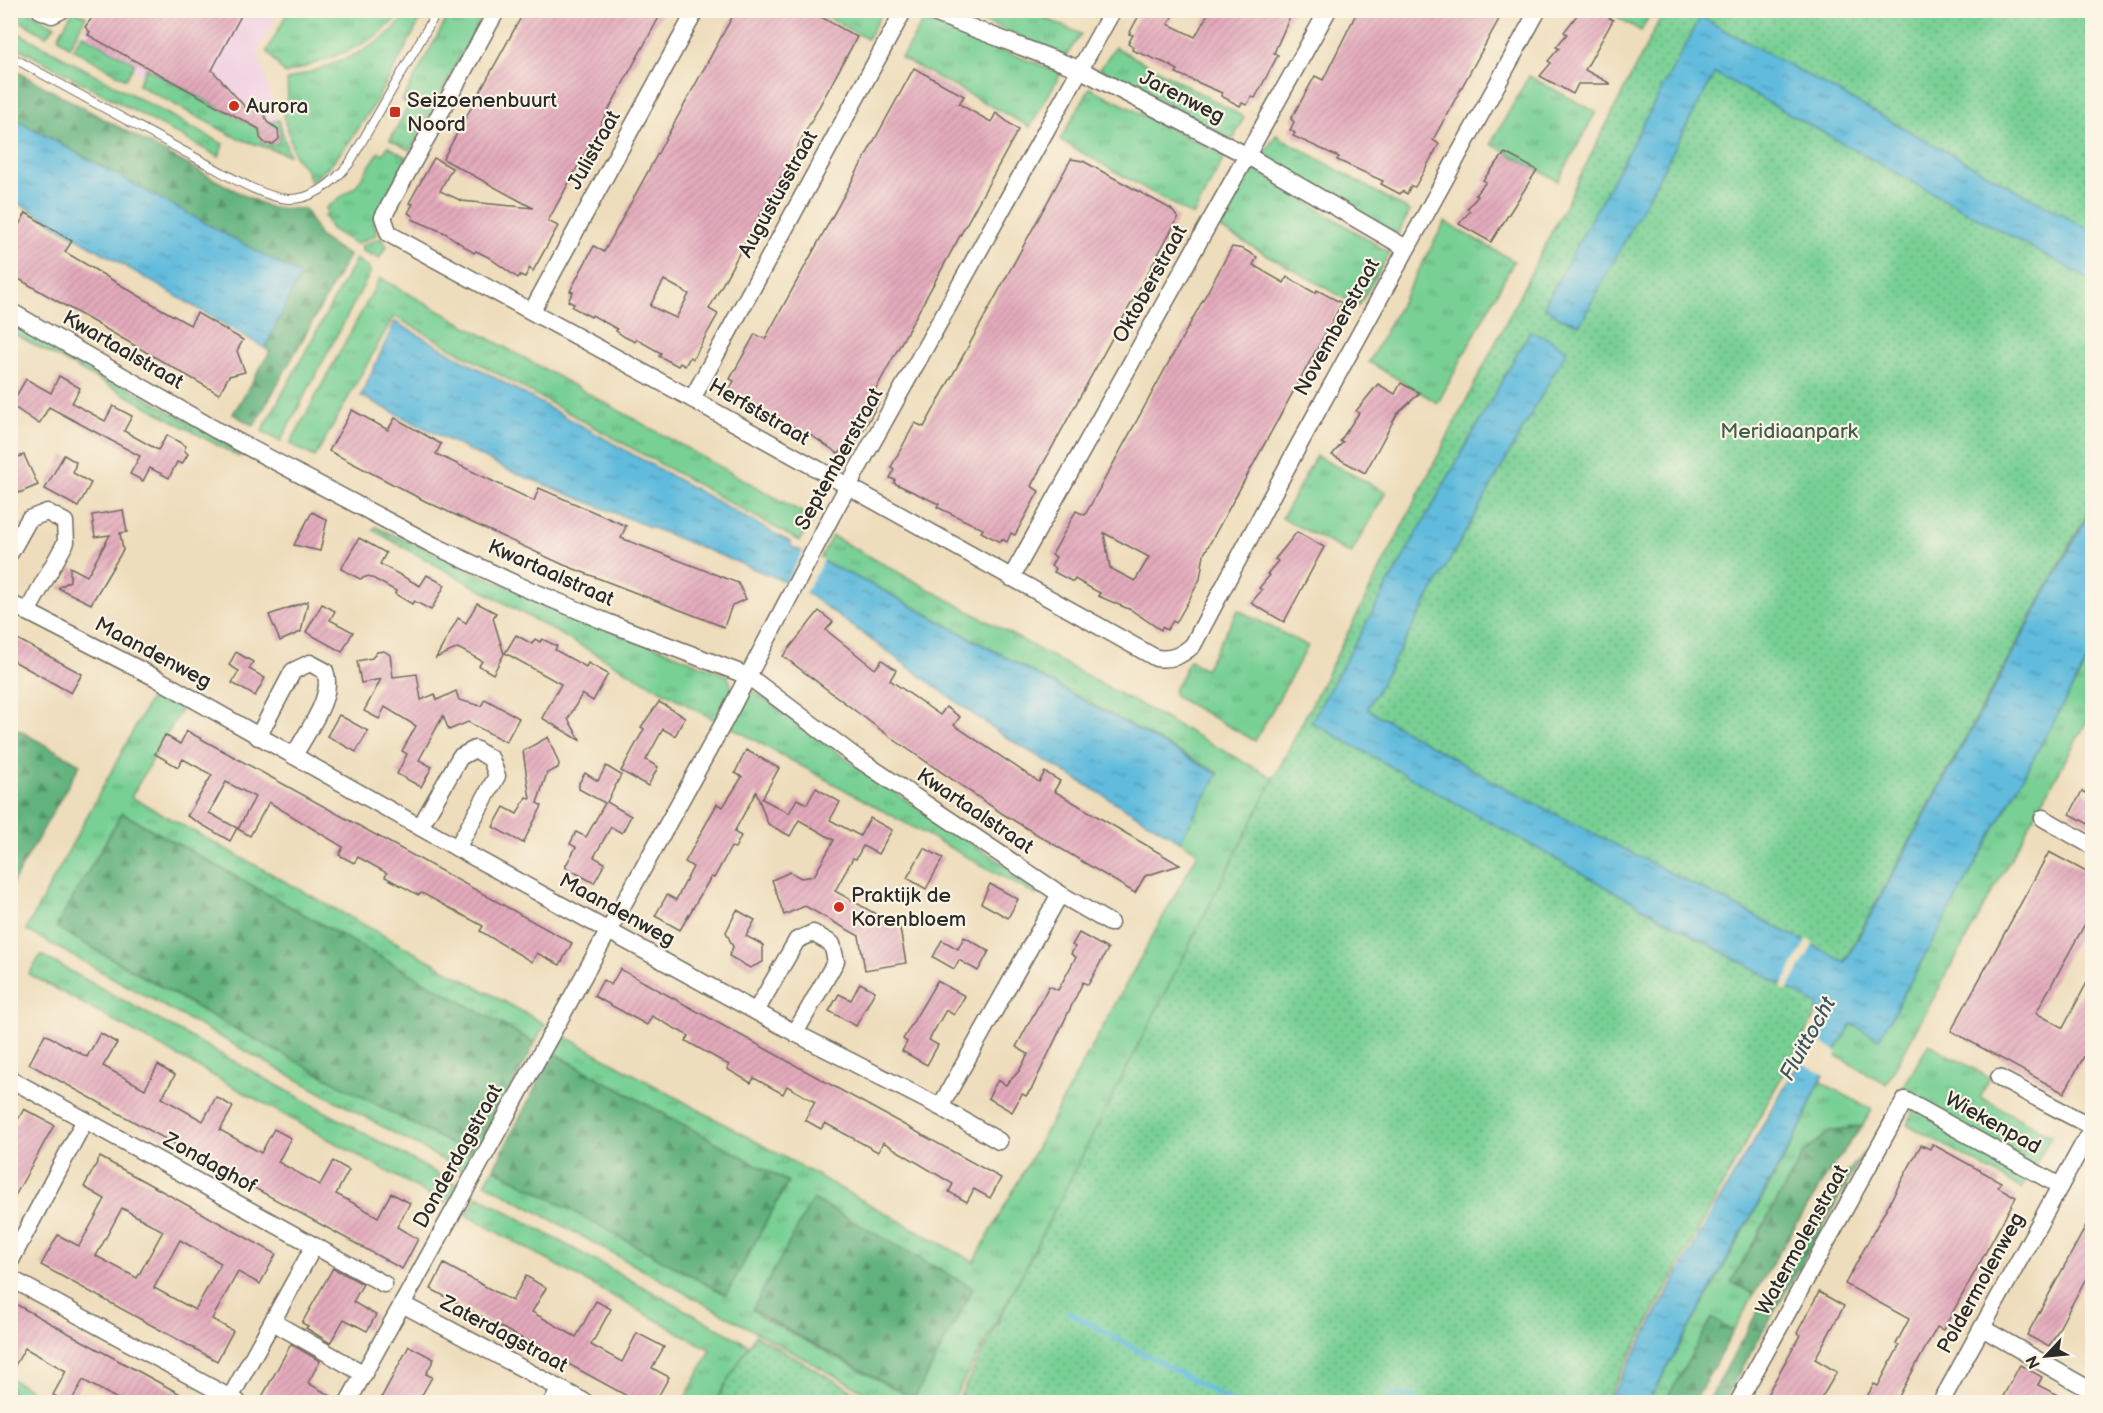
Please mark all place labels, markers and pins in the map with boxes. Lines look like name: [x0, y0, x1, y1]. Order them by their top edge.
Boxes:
place label: Seizoenenbuurt Noord: [407, 88, 557, 137]
place label: Aurora: [246, 94, 308, 119]
marker: Aurora: [227, 99, 241, 113]
marker: Seizoenenbuurt Noord: [388, 105, 402, 119]
place label: Praktijk de Korenbloem: [851, 883, 966, 932]
marker: Praktijk de Korenbloem: [832, 900, 846, 914]

